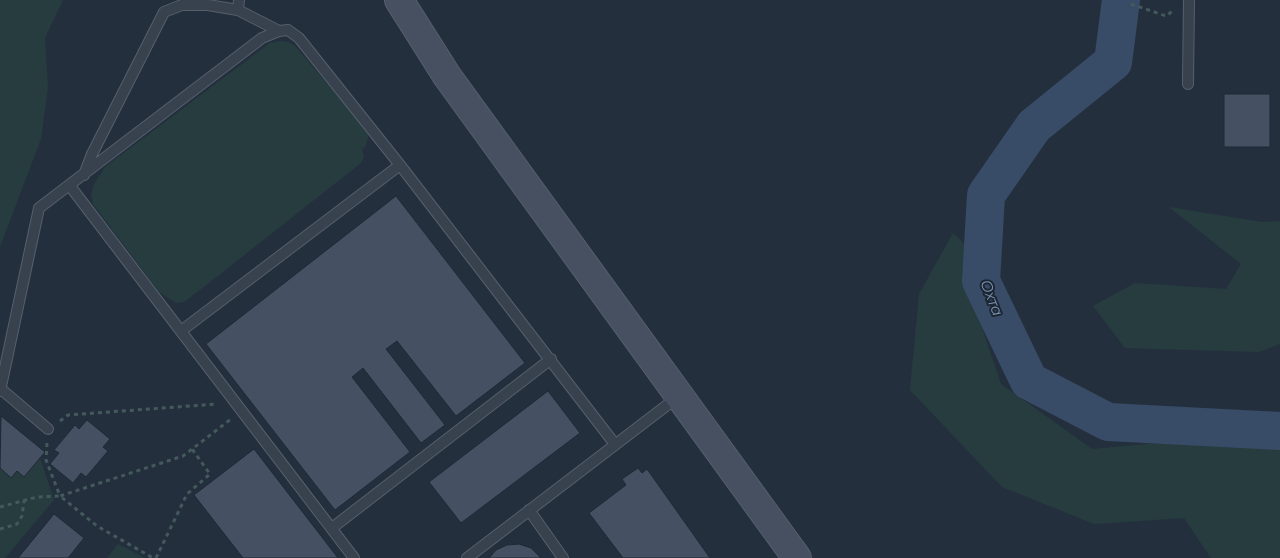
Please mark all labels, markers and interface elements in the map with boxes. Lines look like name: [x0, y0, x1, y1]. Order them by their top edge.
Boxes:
water label: Охта: [976, 277, 1006, 319]

